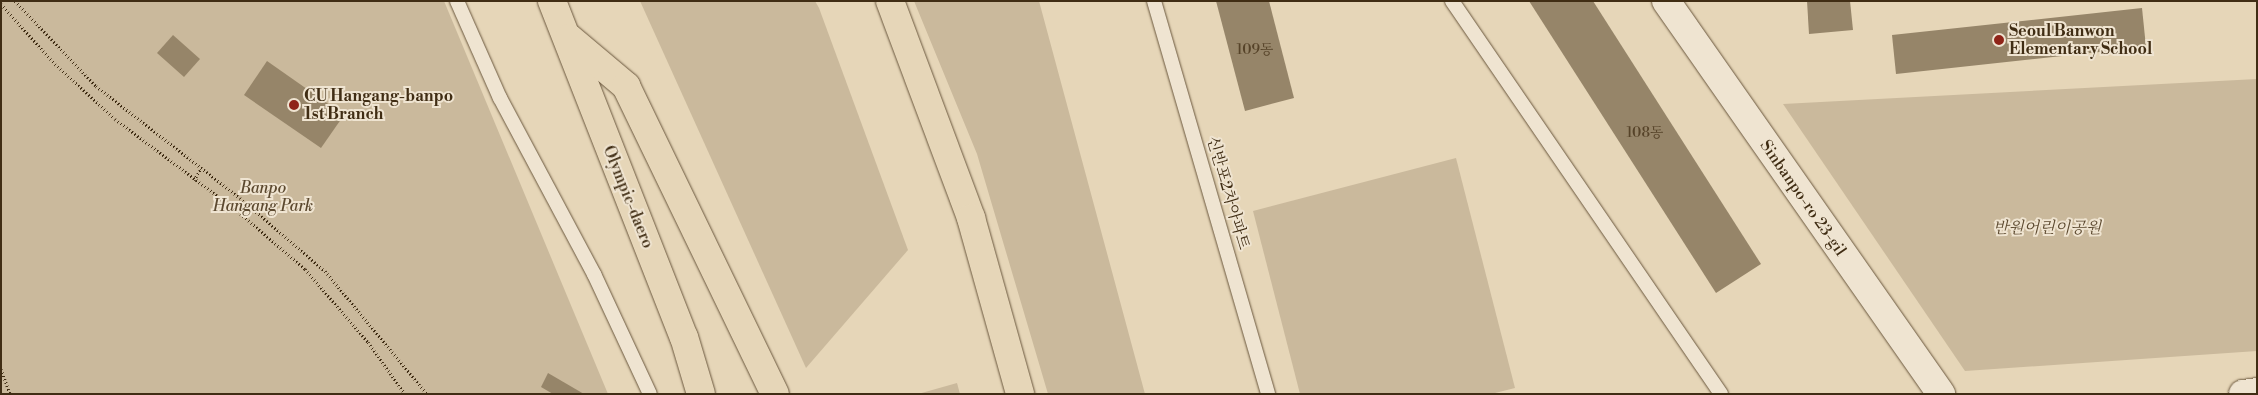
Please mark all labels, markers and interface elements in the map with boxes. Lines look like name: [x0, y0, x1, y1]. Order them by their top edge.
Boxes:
place label: Seoul Banwon Elementary School: [2009, 21, 2152, 59]
marker: Seoul Banwon Elementary School: [1993, 34, 2005, 46]
house number: 109동: [1237, 42, 1273, 58]
place label: CU Hangang-banpo 1st Branch: [304, 86, 453, 124]
marker: CU Hangang-banpo 1st Branch: [288, 99, 300, 111]
house number: 108동: [1627, 125, 1663, 141]
street label: 신반포2차아파트: [1203, 134, 1253, 252]
street label: Sinbanpo-ro 23-gil: [1756, 136, 1850, 260]
street label: Olympic-daero: [599, 143, 657, 251]
park label: Banpo Hangang Park: [213, 178, 313, 216]
park label: 반원어린이공원: [1993, 218, 2101, 238]

